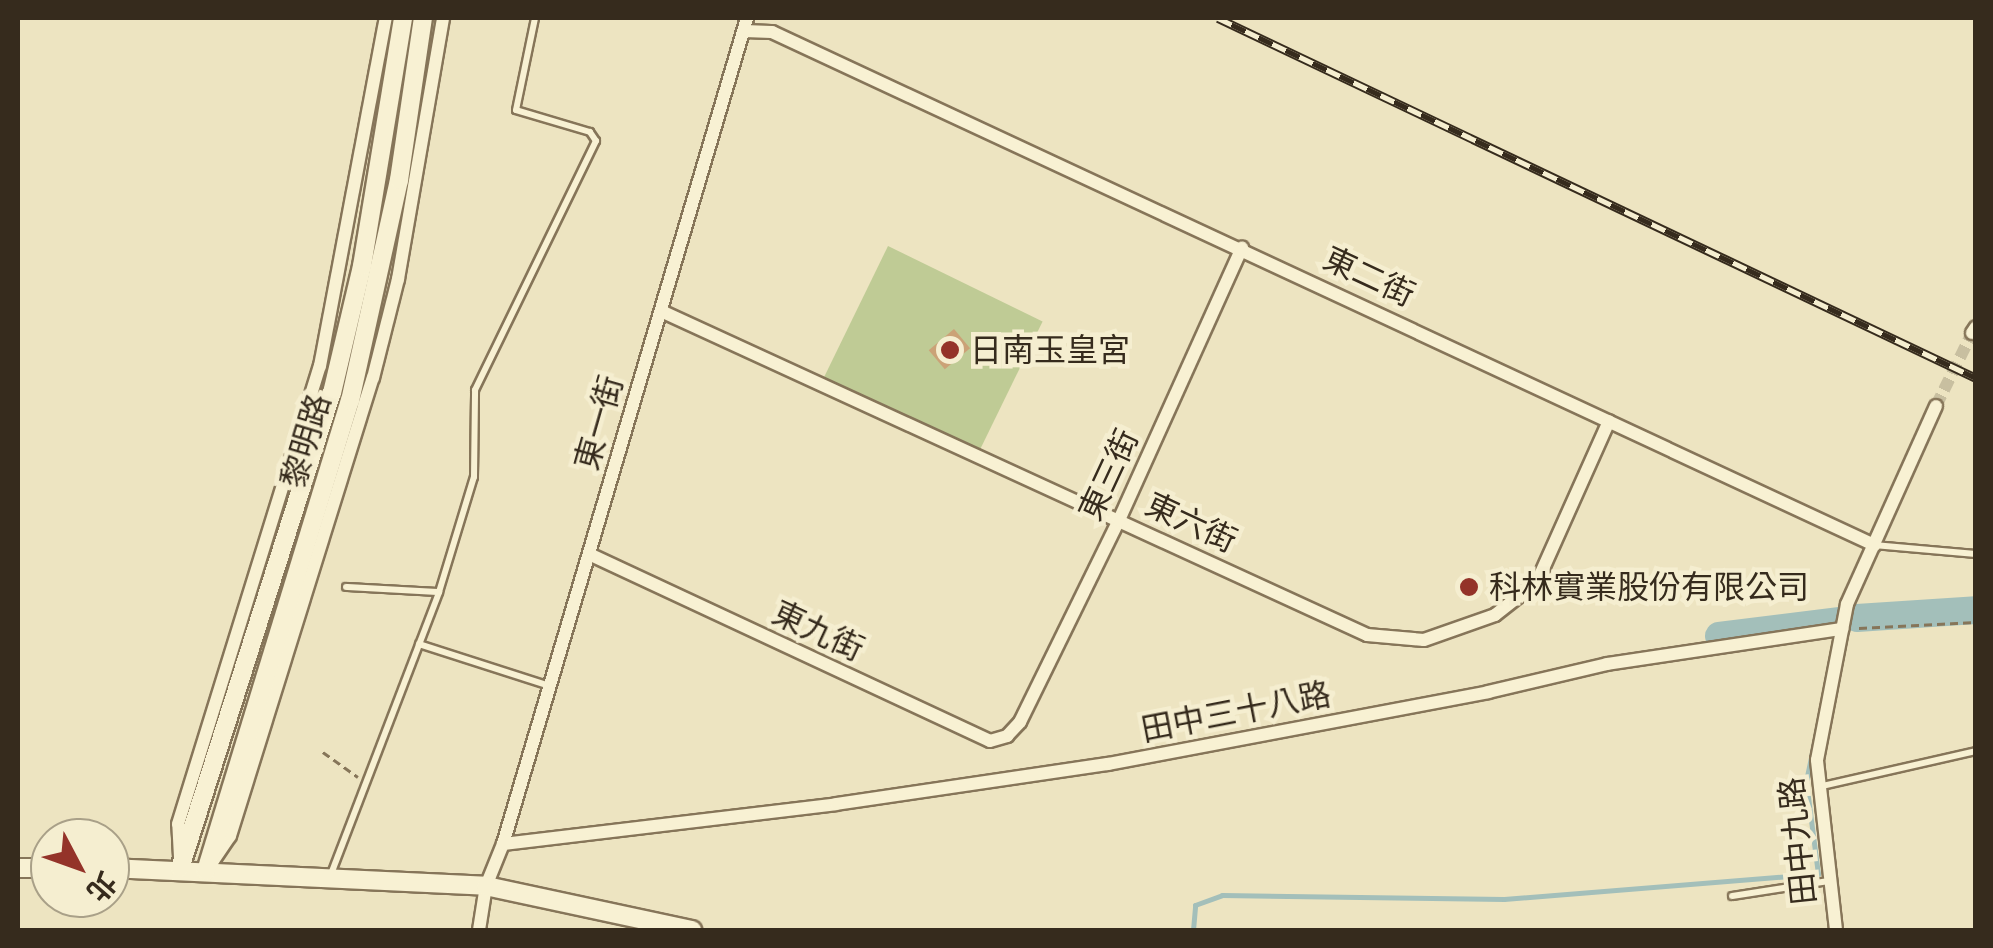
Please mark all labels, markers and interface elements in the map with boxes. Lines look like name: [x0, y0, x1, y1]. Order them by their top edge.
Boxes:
street label: 東二街: [1317, 239, 1421, 315]
place label: 日南玉皇宮: [970, 331, 1130, 369]
marker: 日南玉皇宮: [939, 339, 961, 361]
street label: 東一街: [567, 372, 631, 474]
street label: 黎明路: [274, 389, 338, 493]
street label: 東三街: [1071, 423, 1147, 527]
street label: 東六街: [1139, 485, 1243, 561]
place label: 科林實業股份有限公司: [1489, 568, 1809, 606]
marker: 科林實業股份有限公司: [1458, 576, 1480, 598]
street label: 東九街: [766, 593, 870, 669]
street label: 田中三十八路: [1138, 675, 1334, 749]
street label: 田中九路: [1772, 775, 1824, 907]
north arrow: [30, 818, 130, 918]
text: 北: [80, 865, 123, 908]

